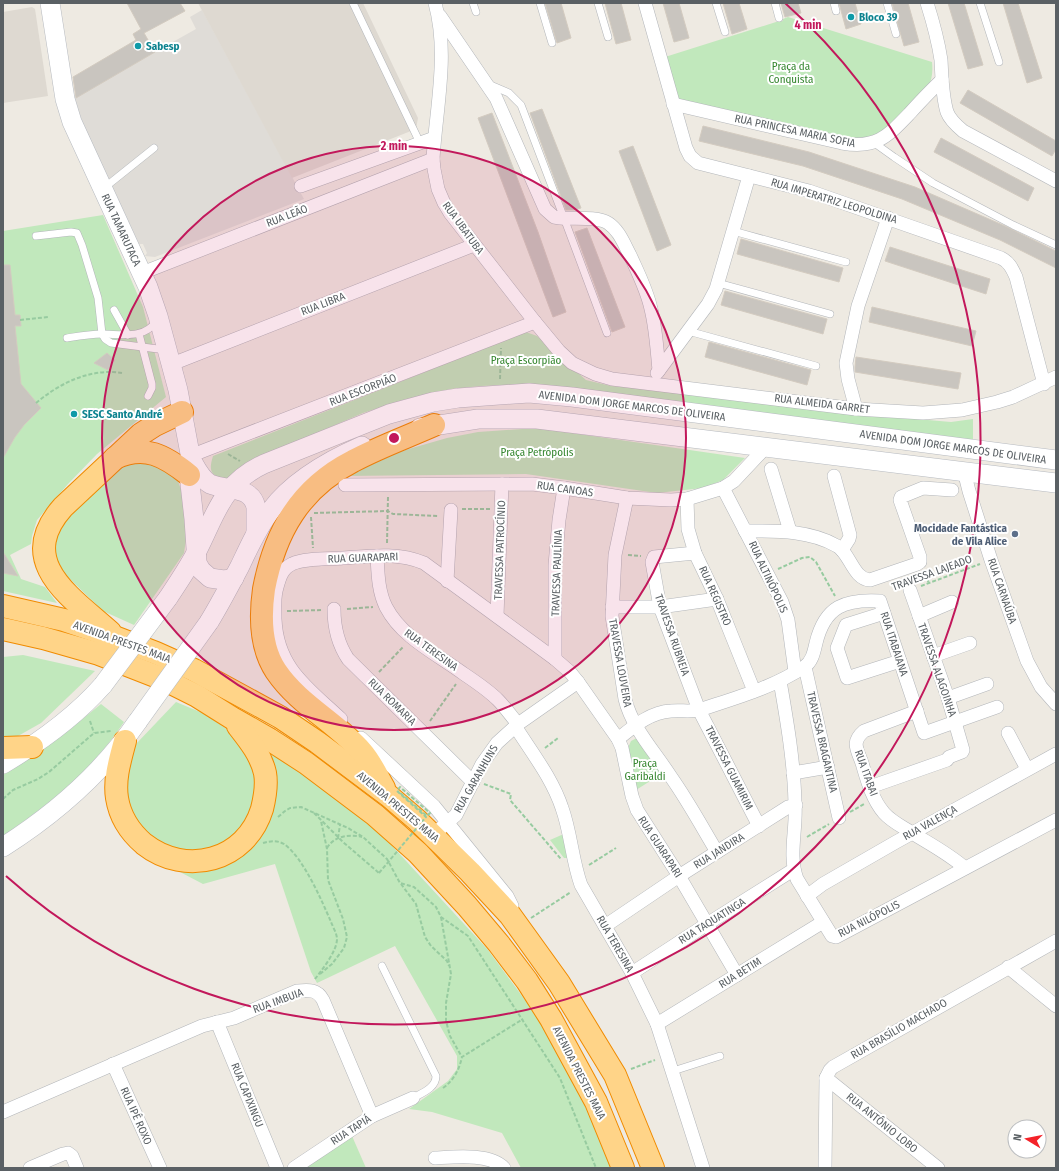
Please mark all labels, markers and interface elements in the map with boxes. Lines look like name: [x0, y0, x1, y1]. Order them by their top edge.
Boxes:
place label: Bloco 39: [859, 11, 898, 24]
marker: Bloco 39: [846, 12, 856, 22]
text: 4 min: [794, 18, 822, 32]
place label: Sabesp: [146, 40, 180, 53]
marker: Sabesp: [133, 41, 143, 51]
park label: Praça da Conquista: [769, 60, 813, 86]
street label: RUA PRINCESA MARIA SOFIA: [733, 112, 857, 150]
text: 2 min: [380, 139, 407, 153]
street label: RUA IMPERATRIZ LEOPOLDINA: [769, 176, 899, 226]
street label: RUA TAMARUTACA: [99, 192, 144, 269]
street label: RUA UBATUBA: [440, 199, 486, 257]
street label: RUA LEÃO: [264, 202, 310, 230]
street label: RUA LIBRA: [299, 290, 347, 318]
park label: Praça Escorpião: [491, 354, 562, 367]
street label: RUA ESCORPIÃO: [328, 371, 398, 409]
street label: AVENIDA DOM JORGE MARCOS DE OLIVEIRA: [538, 388, 726, 424]
street label: RUA ALMEIDA GARRET: [774, 392, 871, 416]
place label: SESC Santo André: [82, 408, 163, 421]
marker: SESC Santo André: [69, 409, 79, 419]
street label: AVENIDA DOM JORGE MARCOS DE OLIVEIRA: [859, 427, 1047, 467]
centre of rings: [387, 431, 401, 445]
park label: Praça Petrópolis: [501, 446, 574, 459]
street label: RUA CANOAS: [536, 479, 595, 499]
street label: TRAVESSA PATROCÍNIO: [491, 500, 508, 600]
place label: Mocidade Fantástica de Vila Alice: [914, 522, 1008, 548]
street label: TRAVESSA PAULÍNIA: [548, 529, 565, 617]
marker: Mocidade Fantástica de Vila Alice: [1010, 529, 1020, 539]
street label: RUA ALTINÓPOLIS: [746, 539, 791, 616]
street label: RUA GUARAPARI: [327, 550, 399, 566]
street label: TRAVESSA LAJEADO: [890, 552, 974, 594]
street label: RUA CARNAÚBA: [985, 556, 1020, 626]
street label: RUA REGISTRO: [696, 564, 734, 628]
street label: TRAVESSA RUBNEIA: [652, 593, 692, 678]
street label: RUA ITABAIANA: [878, 610, 911, 678]
street label: AVENIDA PRESTES MAIA: [71, 618, 173, 666]
street label: TRAVESSA LOUVEIRA: [606, 618, 634, 708]
street label: TRAVESSA ALAGOINHA: [915, 622, 959, 719]
street label: RUA TERESINA: [402, 626, 460, 674]
street label: RUA ROMARIA: [365, 676, 419, 728]
street label: TRAVESSA BRAGANTINA: [804, 690, 840, 794]
street label: TRAVESSA GUAMIRIM: [702, 724, 756, 812]
street label: RUA GARANHUNS: [451, 742, 501, 815]
street label: RUA ITABAI: [852, 748, 880, 798]
park label: Praça Garibaldi: [625, 757, 666, 783]
street label: AVENIDA PRESTES MAIA: [354, 769, 442, 845]
street label: RUA VALENÇA: [901, 803, 960, 843]
street label: RUA GUARAPARI: [635, 814, 685, 880]
street label: RUA JANDIRA: [691, 830, 747, 872]
street label: RUA TAQUATINGA: [676, 895, 748, 947]
street label: RUA NILÓPOLIS: [836, 897, 902, 940]
street label: RUA TERESINA: [594, 914, 636, 975]
street label: RUA BETIM: [716, 955, 764, 991]
street label: RUA IMBUIA: [251, 986, 305, 1016]
street label: RUA BRASÍLIO MACHADO: [848, 995, 949, 1062]
street label: AVENIDA PRESTES MAIA: [550, 1024, 608, 1122]
street label: RUA CAPIXINGU: [228, 1061, 266, 1129]
street label: RUA IPÊ ROXO: [117, 1085, 155, 1147]
street label: RUA ANTÔNIO LOBO: [844, 1089, 921, 1156]
street label: RUA TAPIÁ: [328, 1111, 374, 1148]
north arrow: [1007, 1119, 1047, 1159]
text: N: [1011, 1133, 1025, 1142]

